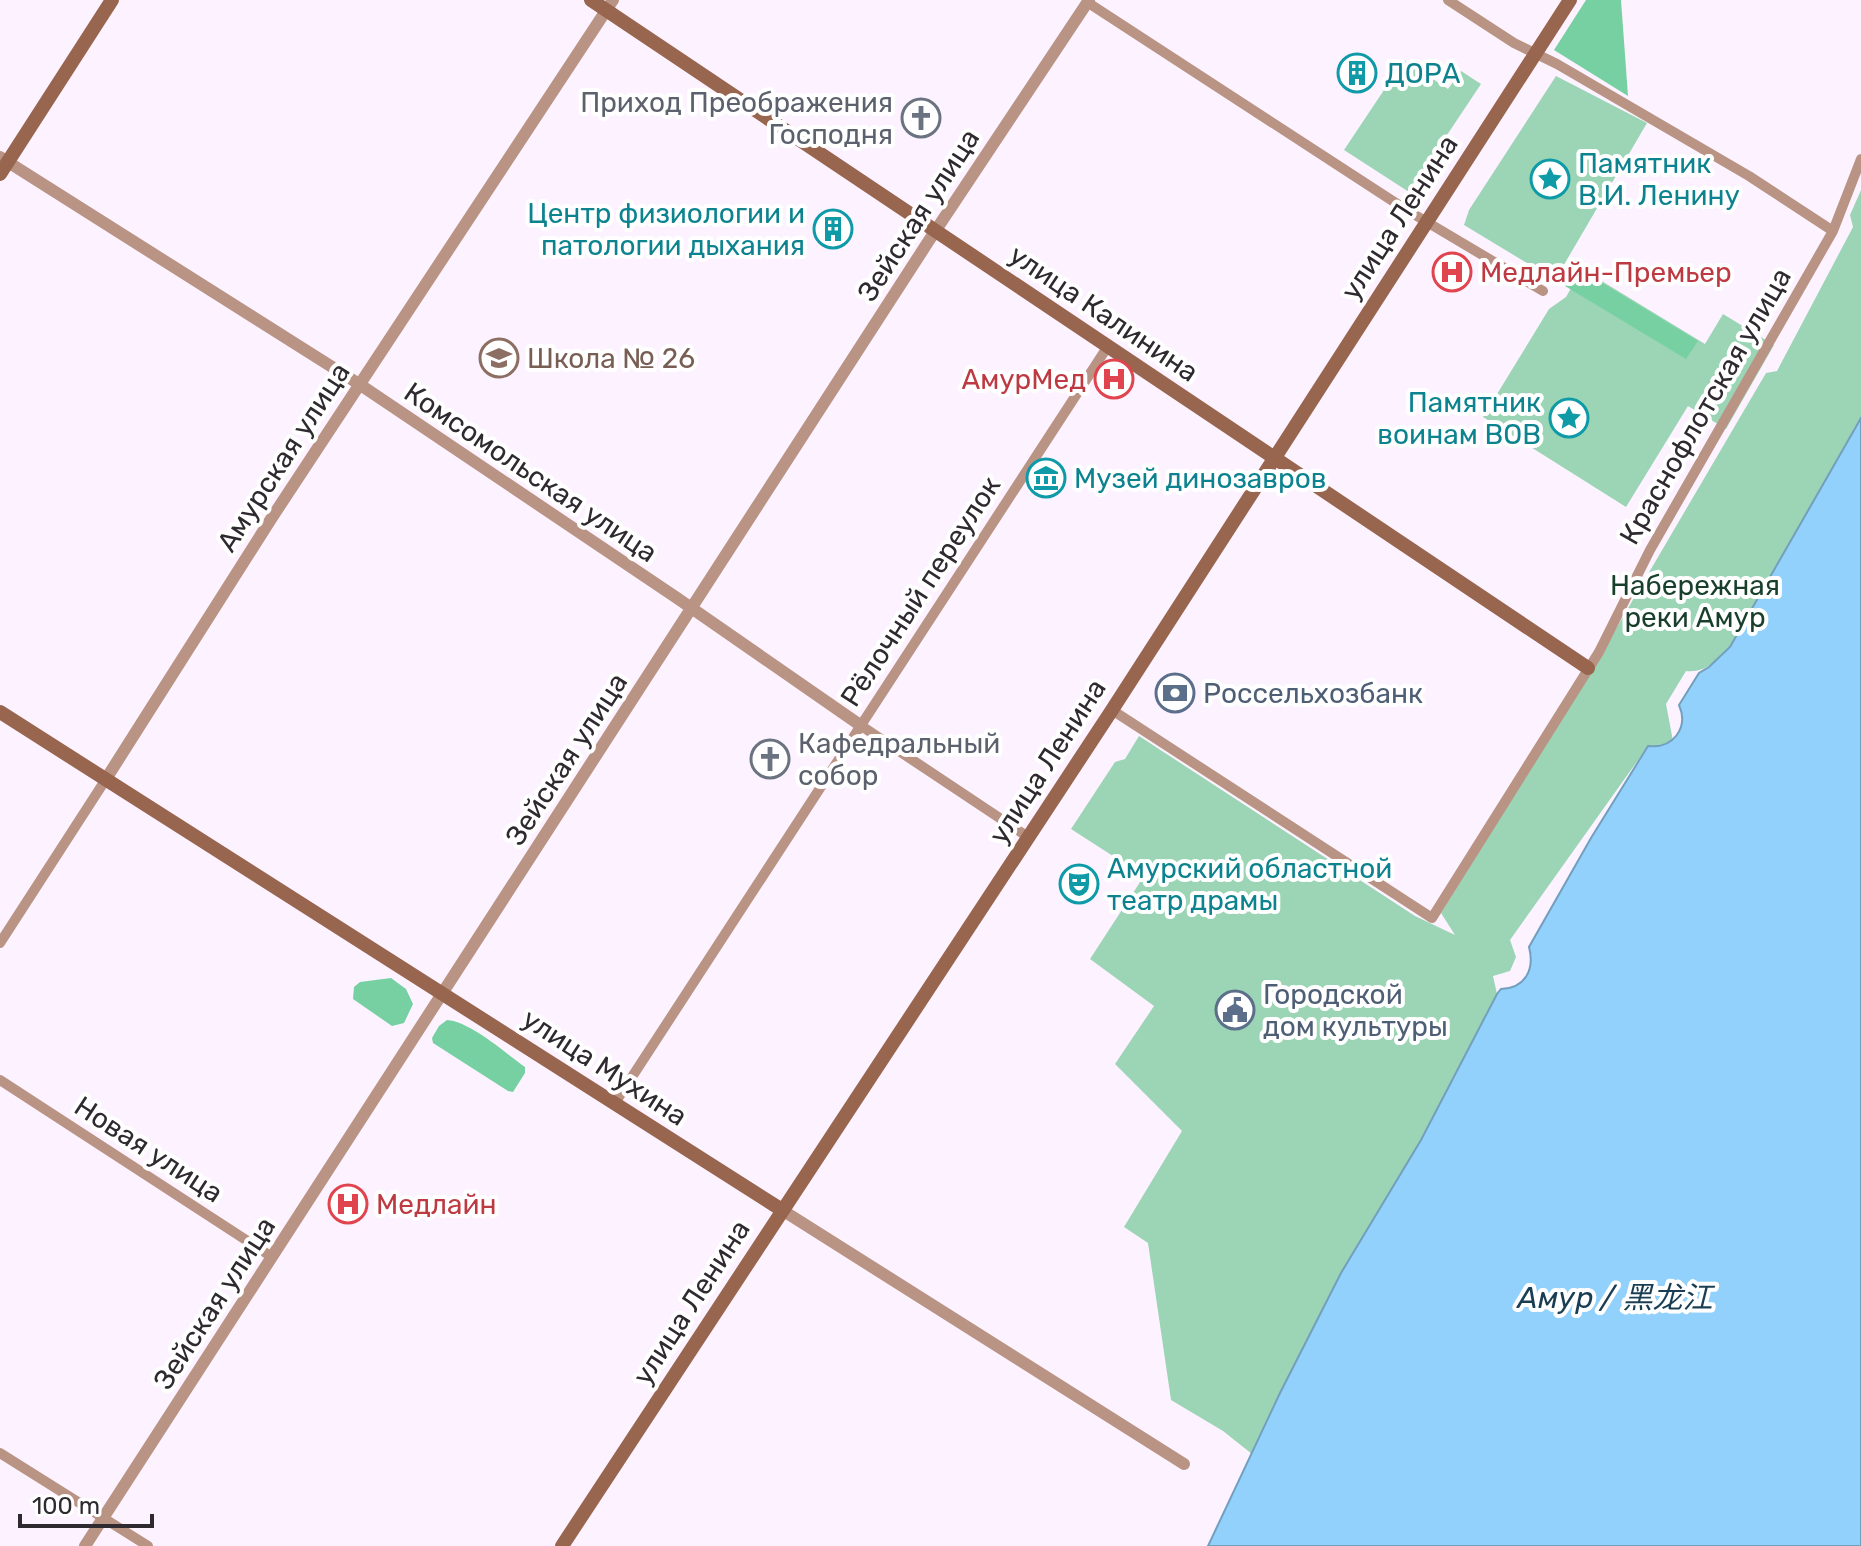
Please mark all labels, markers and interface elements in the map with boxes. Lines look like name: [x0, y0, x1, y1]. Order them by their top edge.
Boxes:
building icon: ДОРА: [1336, 52, 1378, 94]
place label: ДОРА: [1385, 57, 1461, 90]
place label: Приход Преображения Господня: [580, 86, 893, 151]
church icon: Приход Преображения Господня: [900, 97, 942, 139]
street label: Зейская улица: [850, 123, 986, 308]
street label: улица Ленина: [1334, 129, 1465, 306]
place label: Памятник В.И. Ленину: [1578, 147, 1740, 212]
place icon: Памятник В.И. Ленину: [1529, 158, 1571, 200]
place label: Центр физиологии и патологии дыхания: [527, 197, 805, 262]
building icon: Центр физиологии и патологии дыхания: [812, 208, 854, 250]
street label: улица Калинина: [1003, 238, 1204, 389]
hospital icon: Медлайн-Премьер: [1431, 251, 1473, 293]
place label: Медлайн-Премьер: [1480, 256, 1732, 289]
street label: Краснофлотская улица: [1613, 262, 1798, 550]
school or university icon: Школа № 26: [478, 337, 520, 379]
place label: Школа № 26: [527, 342, 695, 375]
street label: Амурская улица: [210, 357, 357, 558]
hospital icon: АмурМед: [1093, 358, 1135, 400]
place label: АмурМед: [961, 363, 1086, 396]
street label: Комсомольская улица: [398, 376, 663, 569]
place label: Памятник воинам ВОВ: [1377, 386, 1541, 451]
place icon: Памятник воинам ВОВ: [1548, 397, 1590, 439]
museum icon: Музей динозавров: [1025, 457, 1067, 499]
place label: Музей динозавров: [1074, 462, 1326, 495]
street label: Рёлочный переулок: [834, 470, 1007, 713]
park label: Набережная реки Амур: [1610, 569, 1780, 634]
street label: Зейская улица: [498, 667, 634, 852]
bank icon: Россельхозбанк: [1154, 672, 1196, 714]
street label: улица Ленина: [982, 673, 1113, 850]
place label: Россельхозбанк: [1203, 677, 1423, 710]
place label: Кафедральный собор: [798, 727, 1000, 792]
church icon: Кафедральный собор: [749, 738, 791, 780]
place label: Амурский областной театр драмы: [1107, 852, 1392, 917]
theatre icon: Амурский областной театр драмы: [1058, 863, 1100, 905]
place label: Городской дом культуры: [1263, 978, 1448, 1043]
public building icon: Городской дом культуры: [1214, 989, 1256, 1031]
street label: улица Мухина: [516, 1002, 693, 1133]
street label: Новая улица: [69, 1089, 229, 1210]
hospital icon: Медлайн: [327, 1183, 369, 1225]
place label: Медлайн: [376, 1188, 497, 1221]
street label: Зейская улица: [146, 1211, 282, 1396]
street label: улица Ленина: [626, 1214, 757, 1391]
water label: Амур / 黑龙江: [1516, 1280, 1715, 1316]
scale bar: [20, 1478, 152, 1528]
text: 100 m: [32, 1492, 100, 1520]

